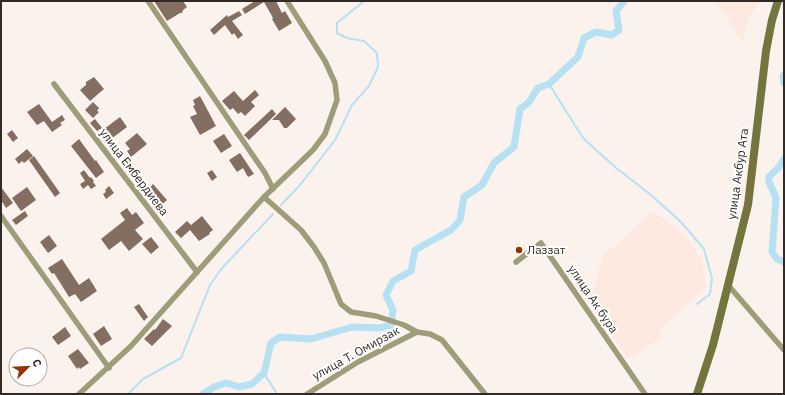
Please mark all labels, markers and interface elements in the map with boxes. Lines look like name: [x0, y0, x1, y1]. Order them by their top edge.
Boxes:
street label: улица Ембердиева: [97, 125, 173, 219]
street label: улица Акбур Ата: [724, 127, 751, 221]
place label: Лаззат: [527, 242, 566, 257]
marker: Лаззат: [514, 245, 524, 255]
street label: улица Ак бура: [565, 262, 622, 336]
street label: улица Т. Омирзак: [309, 322, 403, 383]
north arrow: [8, 347, 48, 387]
text: С: [29, 357, 45, 369]

